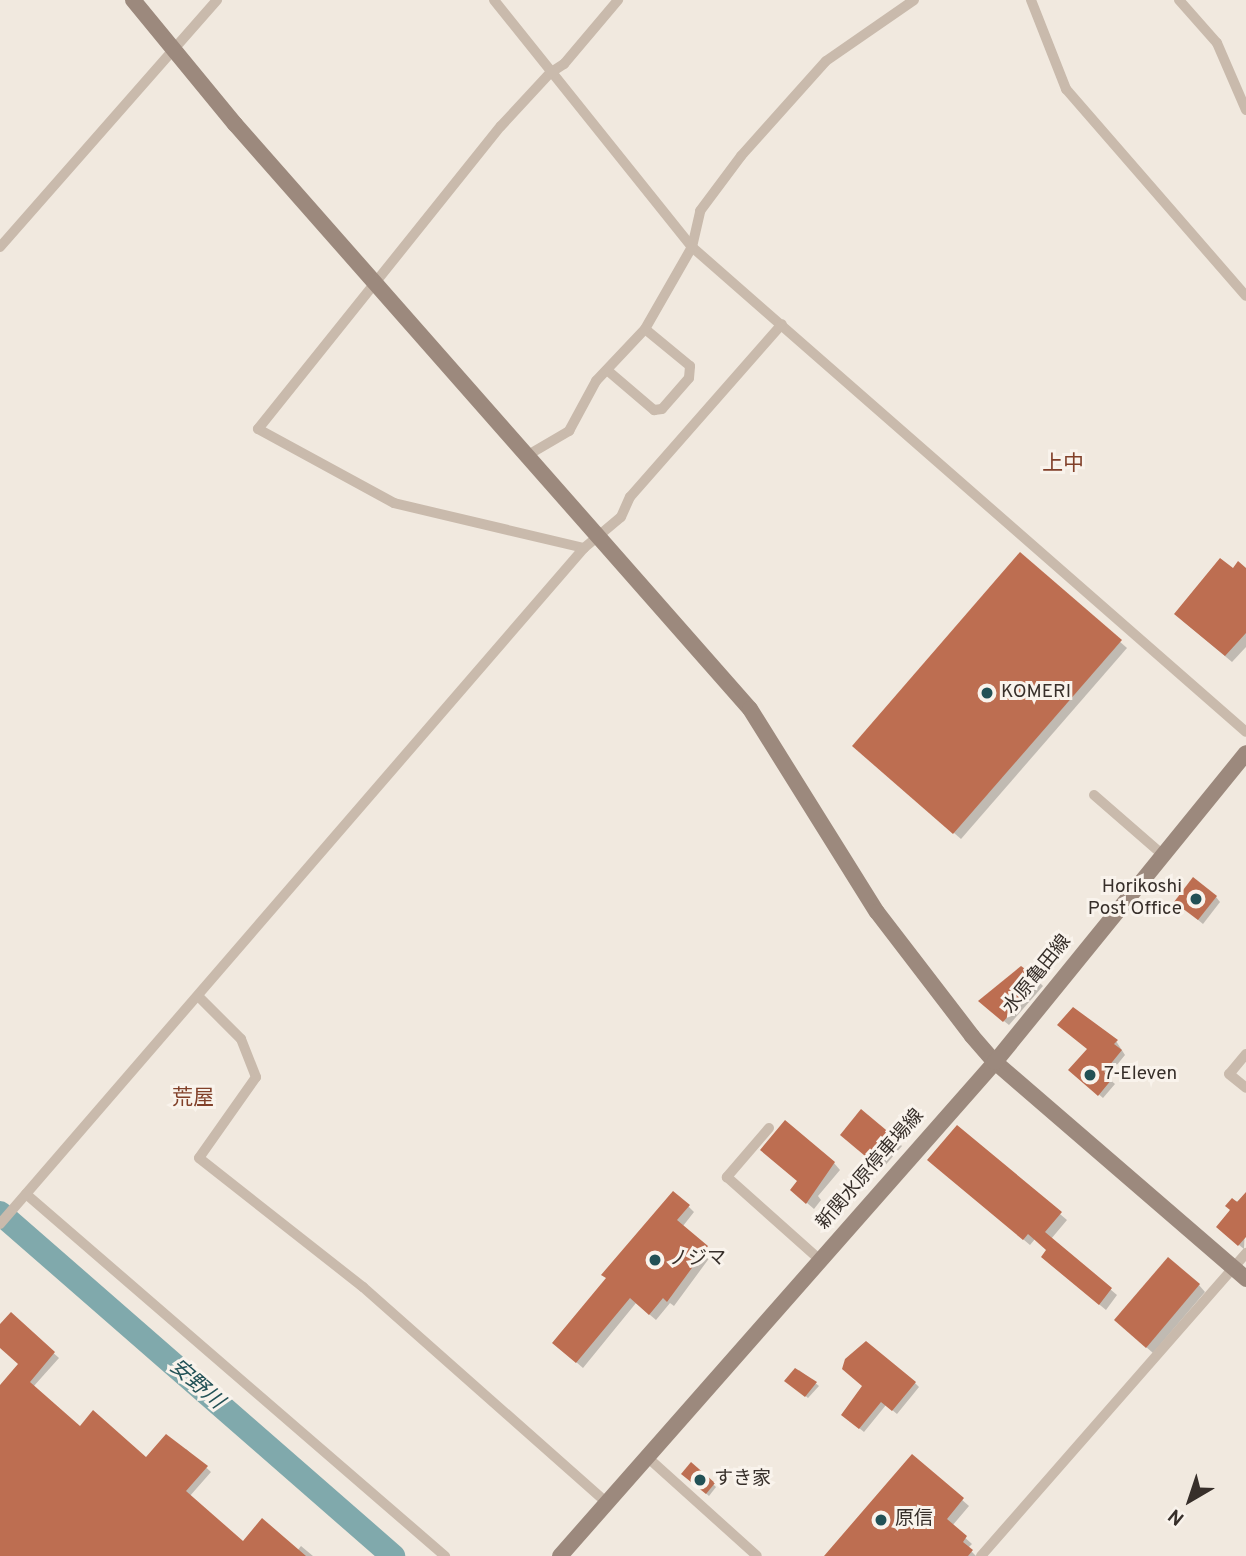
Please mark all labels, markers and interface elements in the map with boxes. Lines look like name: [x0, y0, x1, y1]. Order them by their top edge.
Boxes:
district label: 上中: [1042, 452, 1084, 478]
place label: KOMERI: [1001, 682, 1071, 704]
marker: KOMERI: [979, 685, 995, 701]
place label: Horikoshi Post Office: [1088, 877, 1182, 921]
marker: Horikoshi Post Office: [1188, 891, 1204, 907]
street label: 水原亀田線: [999, 931, 1077, 1019]
place label: 7-Eleven: [1104, 1064, 1177, 1086]
marker: 7-Eleven: [1082, 1067, 1098, 1083]
district label: 荒屋: [172, 1086, 214, 1112]
street label: 新関水原停車場線: [813, 1105, 929, 1235]
place label: ノジマ: [669, 1249, 726, 1271]
marker: ノジマ: [647, 1252, 663, 1268]
water label: 安野川: [164, 1355, 228, 1415]
north arrow: [1155, 1465, 1225, 1535]
place label: すき家: [714, 1469, 771, 1491]
marker: すき家: [692, 1472, 708, 1488]
text: N: [1164, 1503, 1190, 1530]
place label: 原信: [895, 1509, 933, 1531]
marker: 原信: [873, 1512, 889, 1528]

